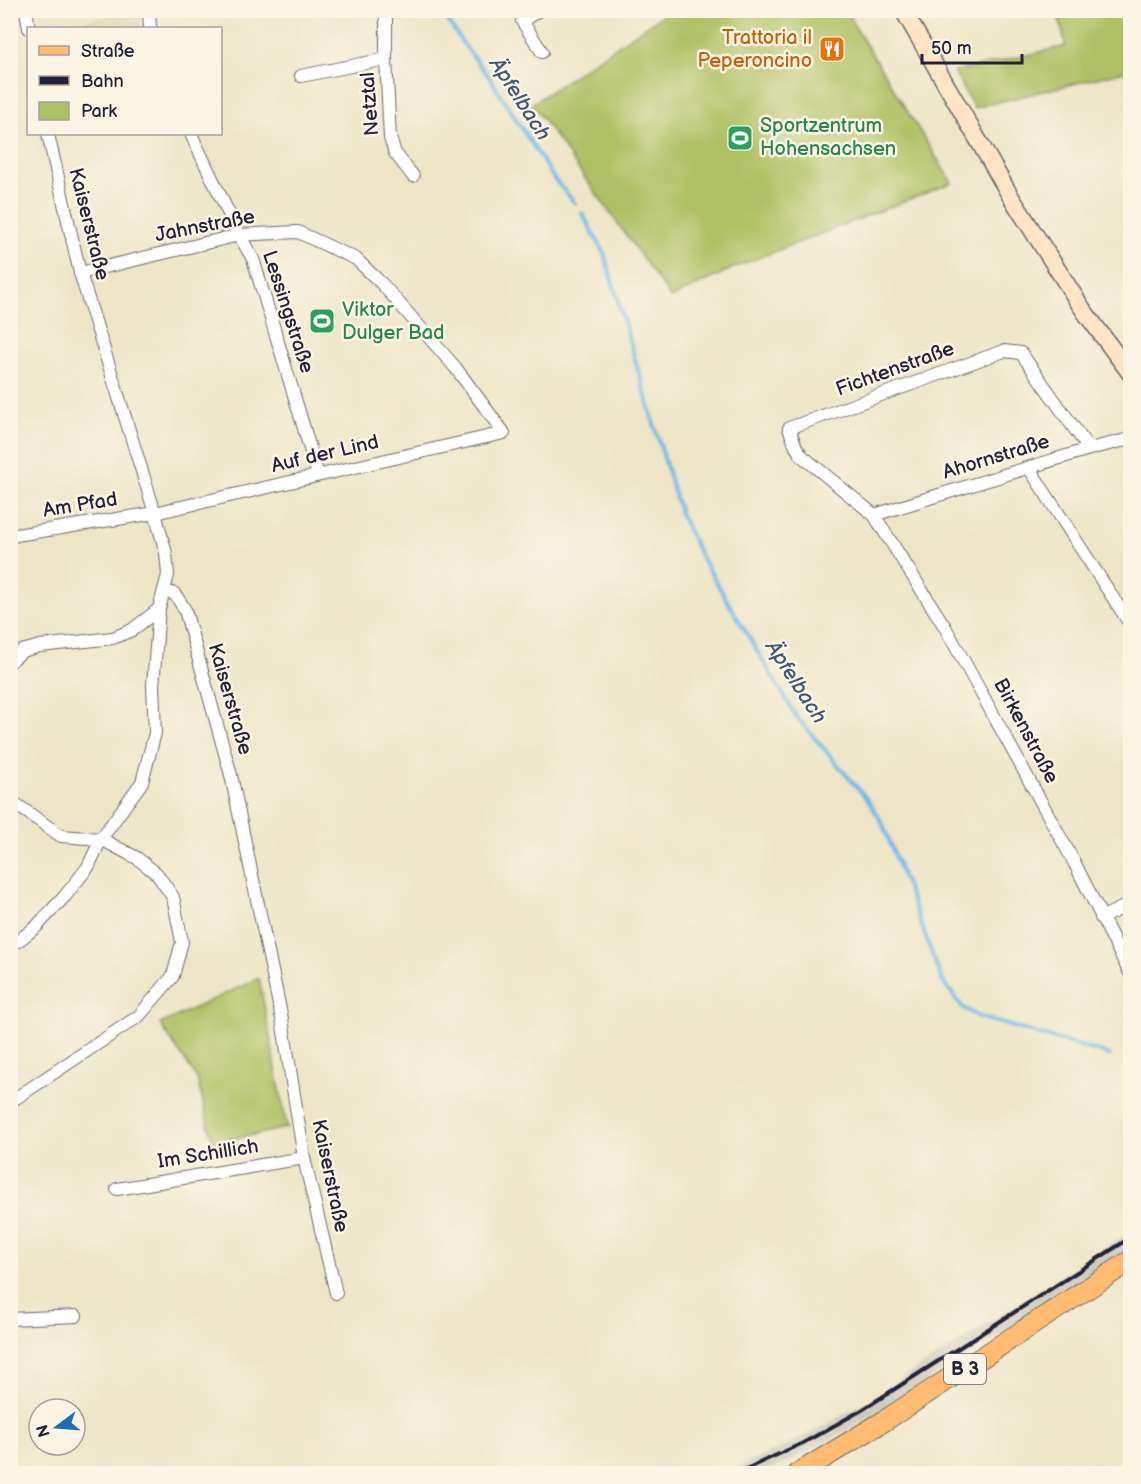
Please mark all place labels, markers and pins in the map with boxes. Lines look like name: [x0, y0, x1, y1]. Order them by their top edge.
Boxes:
place label: Trattoria il Peperoncino: [697, 26, 812, 73]
restaurant icon: Trattoria il Peperoncino: [817, 34, 847, 64]
place label: Sportzentrum Hohensachsen: [760, 114, 896, 161]
sports icon: Sportzentrum Hohensachsen: [725, 123, 755, 153]
place label: Viktor Dulger Bad: [342, 298, 445, 345]
sports icon: Viktor Dulger Bad: [307, 306, 337, 336]

